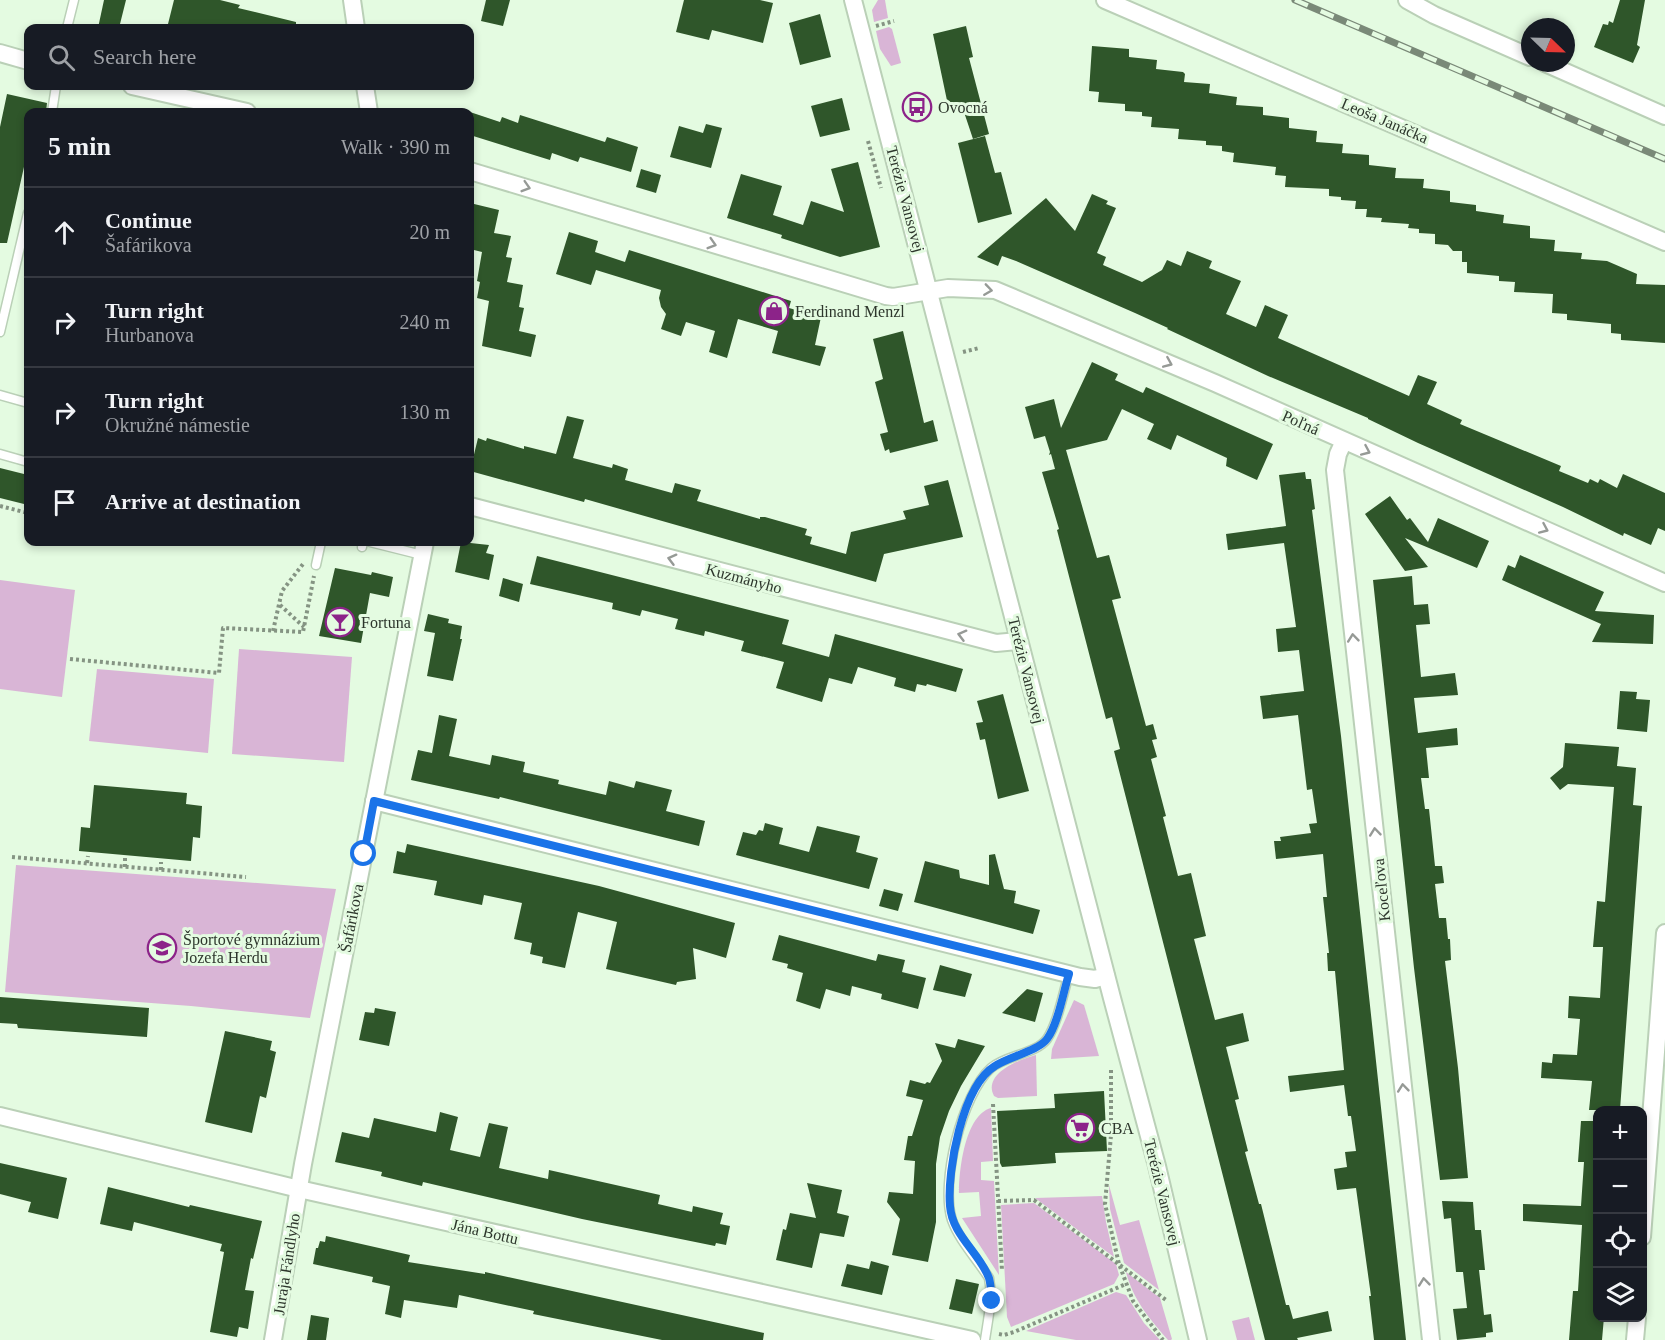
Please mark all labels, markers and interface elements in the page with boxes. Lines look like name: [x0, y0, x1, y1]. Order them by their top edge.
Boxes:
north arrow: [1521, 18, 1575, 72]
search box: [24, 24, 474, 90]
icon: search: [45, 41, 78, 74]
text: Search here: [93, 44, 196, 69]
bus stop icon: Ovocná: [901, 91, 933, 123]
street label: Leoša Janáčka: [1339, 94, 1431, 146]
place label: Ovocná: [938, 99, 988, 116]
text: 5 min: [48, 132, 111, 161]
text: Walk · 390 m: [341, 136, 450, 158]
street label: Terézie Vansovej: [882, 144, 928, 254]
one-way arrow: [520, 180, 530, 192]
text: Continue: [105, 208, 192, 233]
icon: ahead: [48, 216, 81, 249]
text: 20 m: [409, 221, 450, 243]
text: Šafárikova: [105, 234, 192, 256]
one-way arrow: [706, 237, 717, 249]
one-way arrow: [983, 284, 993, 296]
shop icon: Ferdinand Menzl: [758, 295, 790, 327]
text: Turn right: [105, 298, 204, 323]
place label: Ferdinand Menzl: [795, 303, 905, 320]
icon: right: [48, 306, 81, 339]
text: 240 m: [399, 311, 450, 333]
text: Hurbanova: [105, 324, 194, 346]
one-way arrow: [1162, 356, 1173, 368]
text: Turn right: [105, 388, 204, 413]
icon: right: [48, 396, 81, 429]
text: 130 m: [399, 401, 450, 423]
street label: Poľná: [1280, 407, 1322, 438]
text: Okružné námestie: [105, 414, 250, 436]
one-way arrow: [1359, 443, 1370, 455]
icon: arrive: [48, 486, 81, 519]
text: Arrive at destination: [105, 489, 301, 514]
one-way arrow: [1538, 522, 1549, 534]
one-way arrow: [667, 553, 677, 566]
street label: Kuzmányho: [704, 560, 784, 598]
bar icon: Fortuna: [324, 606, 356, 638]
place label: Fortuna: [361, 614, 411, 631]
street label: Terézie Vansovej: [1004, 615, 1048, 725]
one-way arrow: [957, 629, 967, 642]
one-way arrow: [1348, 633, 1360, 642]
one-way arrow: [1369, 827, 1382, 836]
route start: [350, 840, 376, 866]
street label: Koceľova: [1370, 858, 1393, 922]
street label: Šafárikova: [336, 882, 366, 954]
place label: Športové gymnázium Jozefa Herdu: [183, 930, 321, 966]
school or university icon: Športové gymnázium Jozefa Herdu: [146, 932, 178, 964]
one-way arrow: [1397, 1083, 1410, 1093]
map controls: [1593, 1106, 1647, 1322]
button: +: [1593, 1106, 1647, 1160]
supermarket icon: CBA: [1064, 1112, 1096, 1144]
place label: CBA: [1101, 1120, 1134, 1137]
street label: Terézie Vansovej: [1140, 1137, 1184, 1247]
button: −: [1593, 1160, 1647, 1214]
street label: Juraja Fándlyho: [270, 1212, 304, 1316]
button: locate: [1593, 1214, 1647, 1268]
street label: Jána Bottu: [450, 1216, 520, 1247]
button: layers: [1593, 1268, 1647, 1322]
one-way arrow: [1419, 1277, 1431, 1286]
route end: [978, 1287, 1004, 1313]

